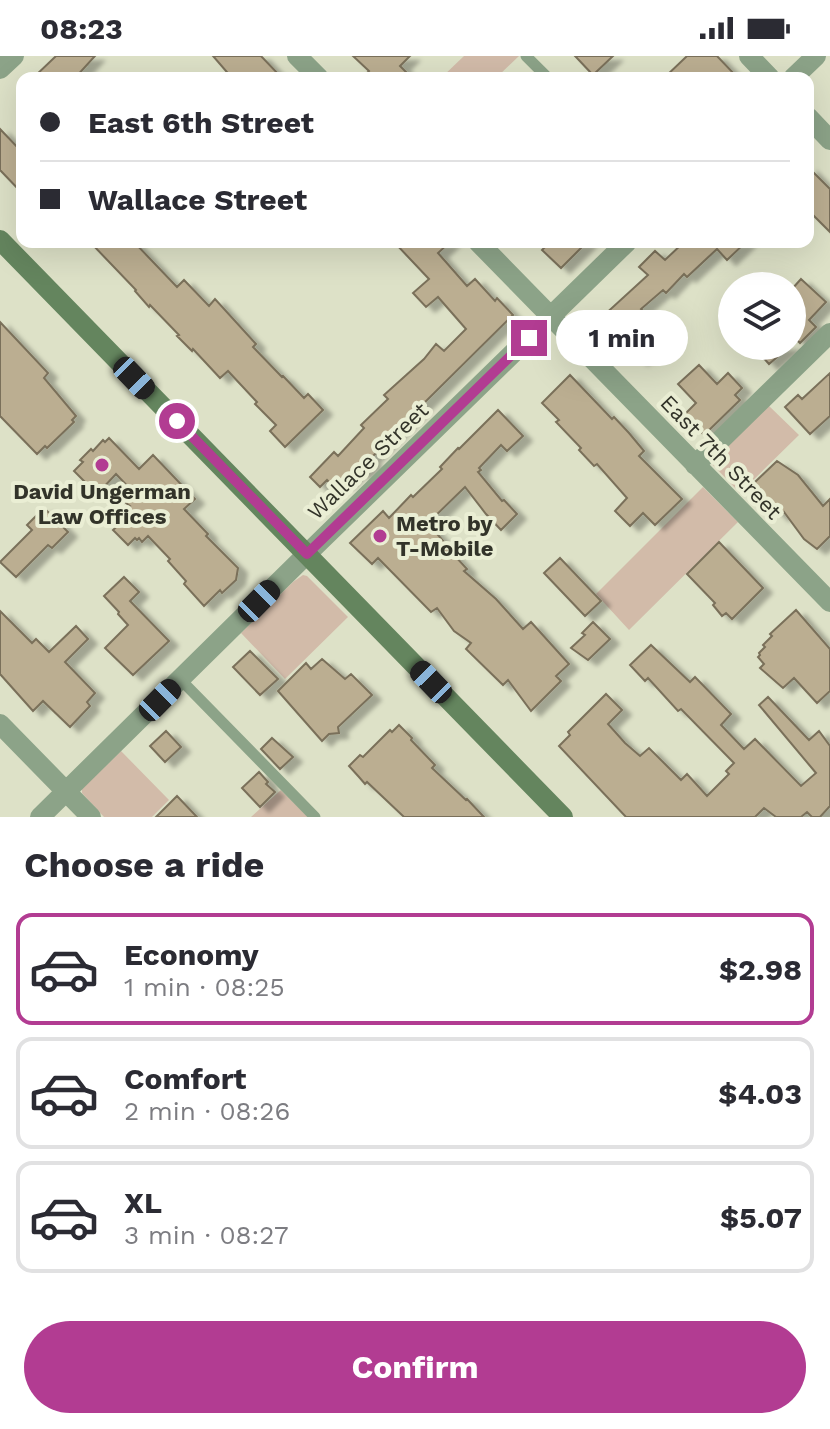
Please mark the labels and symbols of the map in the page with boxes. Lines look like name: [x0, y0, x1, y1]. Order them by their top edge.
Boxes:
callout: 1 min: [557, 310, 689, 366]
route end: [511, 320, 547, 356]
car: [109, 352, 159, 404]
street label: East 7th Street: [655, 390, 787, 524]
street label: Wallace Street: [303, 397, 433, 525]
route start: [159, 403, 195, 439]
marker: David Ungerman Law Offices: [93, 456, 111, 474]
place label: David Ungerman Law Offices: [13, 479, 191, 529]
place label: Metro by T-Mobile: [396, 511, 493, 561]
marker: Metro by T-Mobile: [371, 527, 389, 545]
car: [234, 576, 284, 626]
car: [406, 656, 456, 708]
car: [135, 675, 185, 725]

